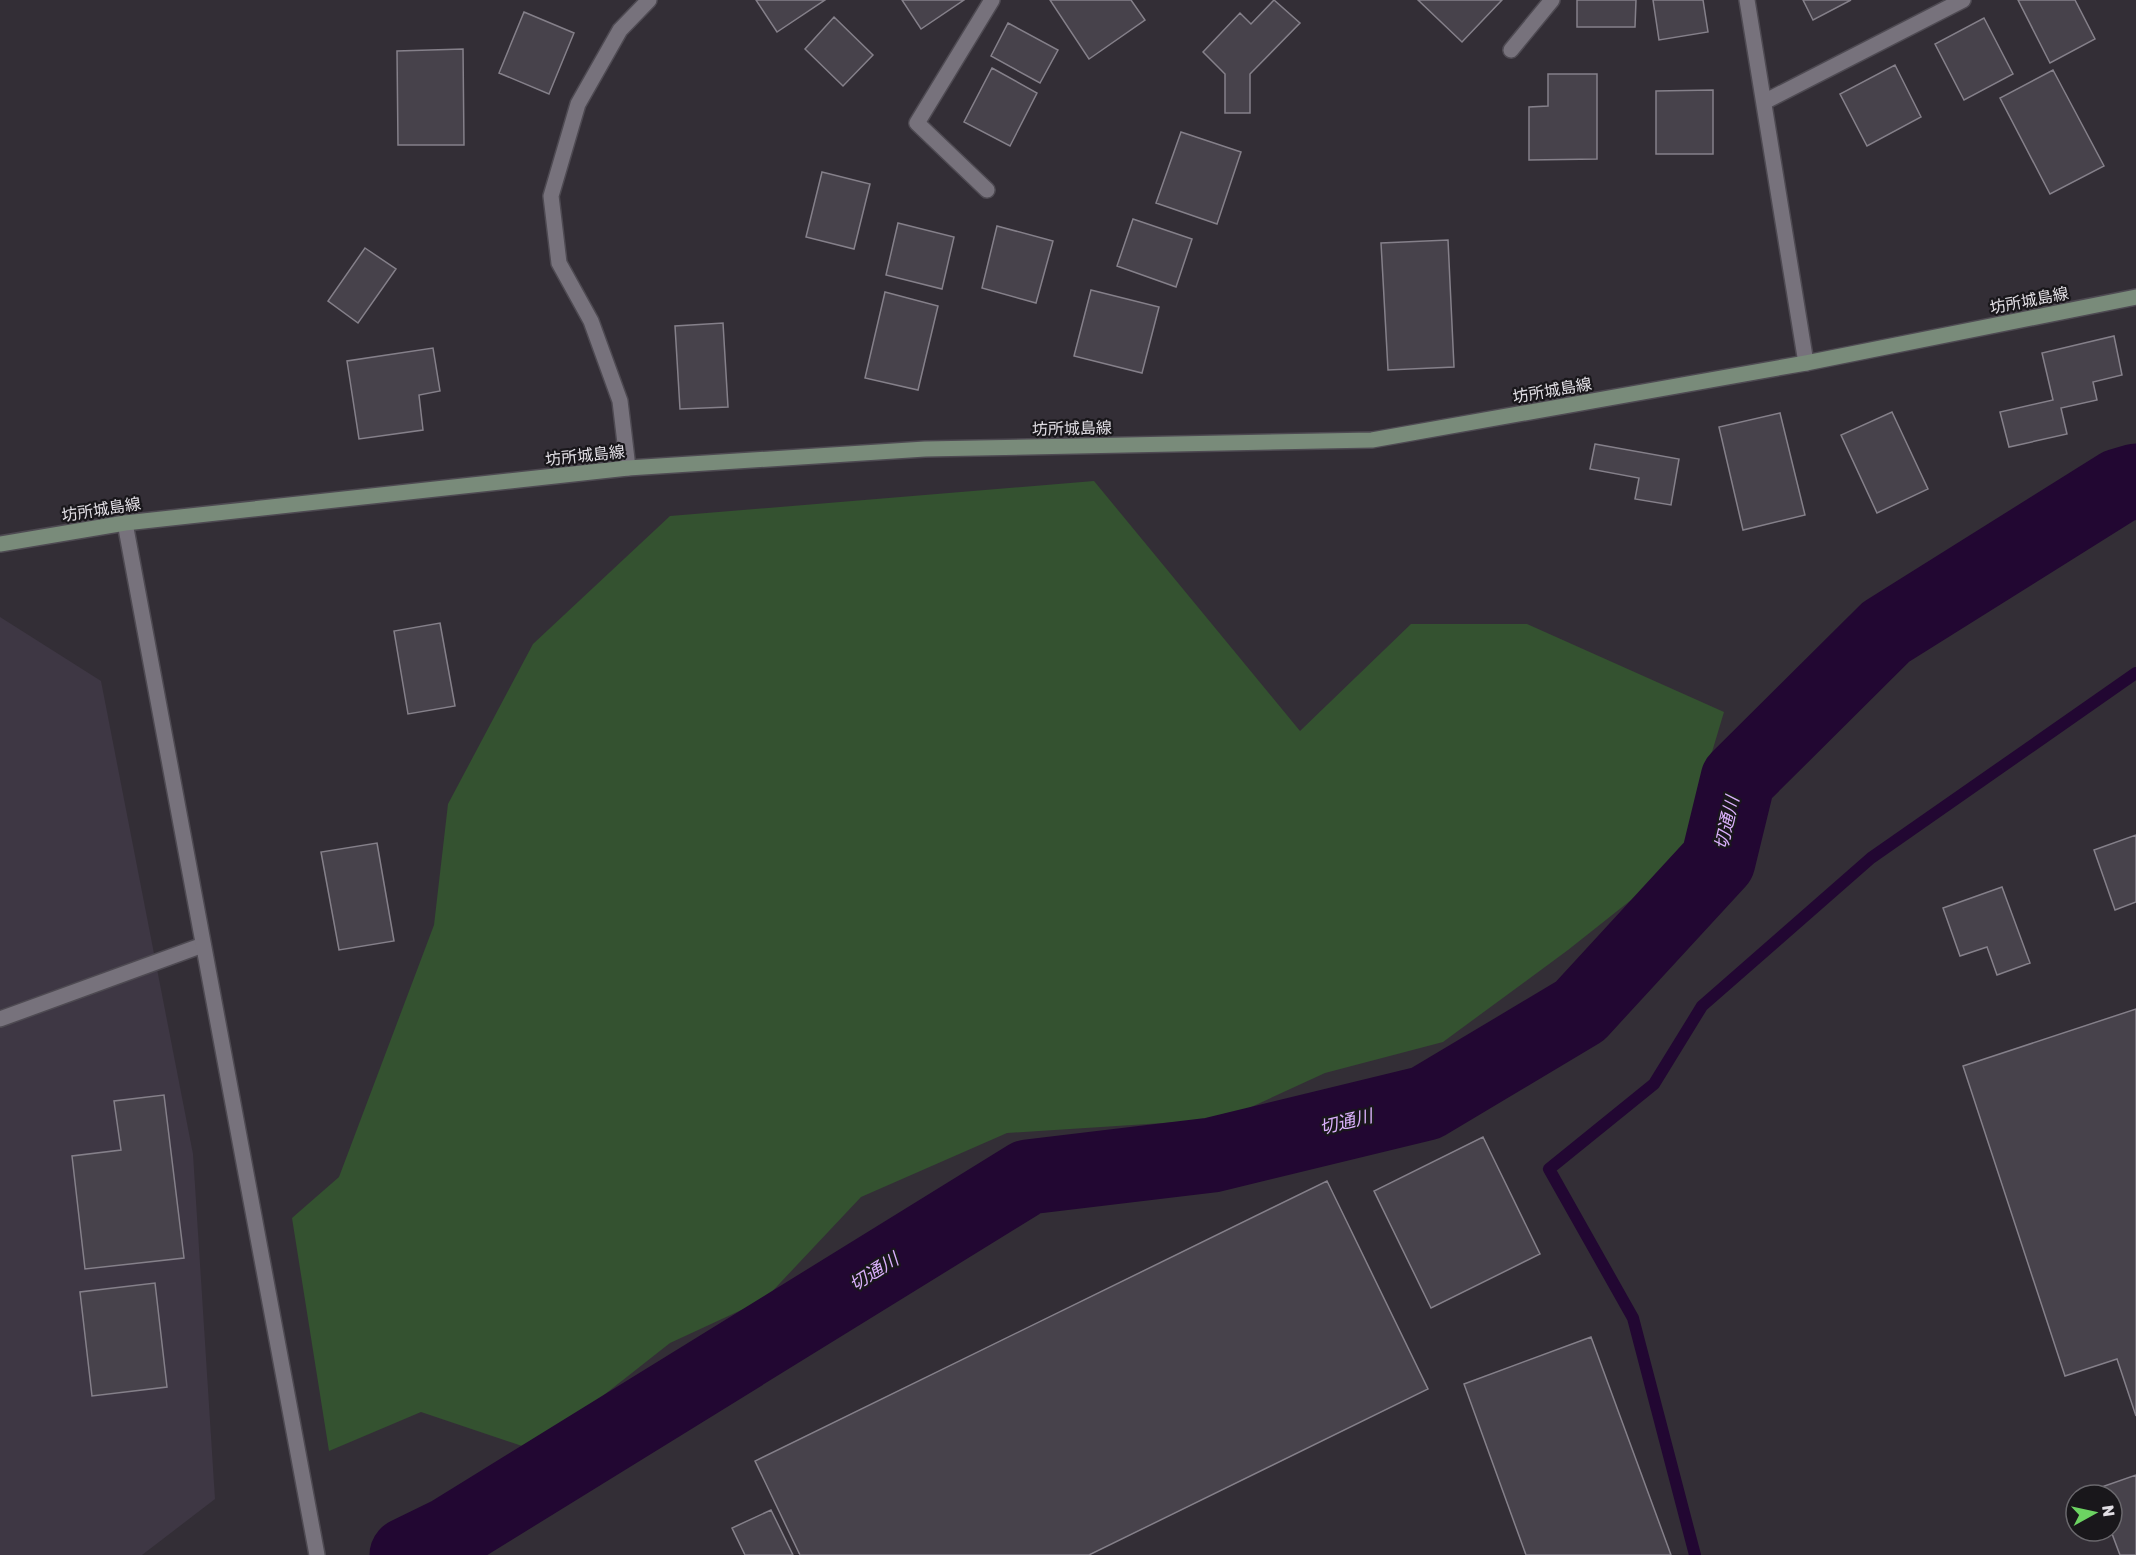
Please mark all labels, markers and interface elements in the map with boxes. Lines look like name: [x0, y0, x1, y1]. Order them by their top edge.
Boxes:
street label: 坊所城島線: [1988, 284, 2070, 317]
street label: 坊所城島線: [1511, 374, 1593, 407]
street label: 坊所城島線: [1032, 418, 1112, 439]
street label: 坊所城島線: [544, 442, 626, 469]
street label: 坊所城島線: [60, 494, 142, 525]
water label: 切通川: [1710, 792, 1744, 852]
water label: 切通川: [1317, 1104, 1377, 1139]
water label: 切通川: [845, 1247, 904, 1296]
north arrow: [2064, 1483, 2124, 1543]
text: N: [2098, 1504, 2119, 1518]

